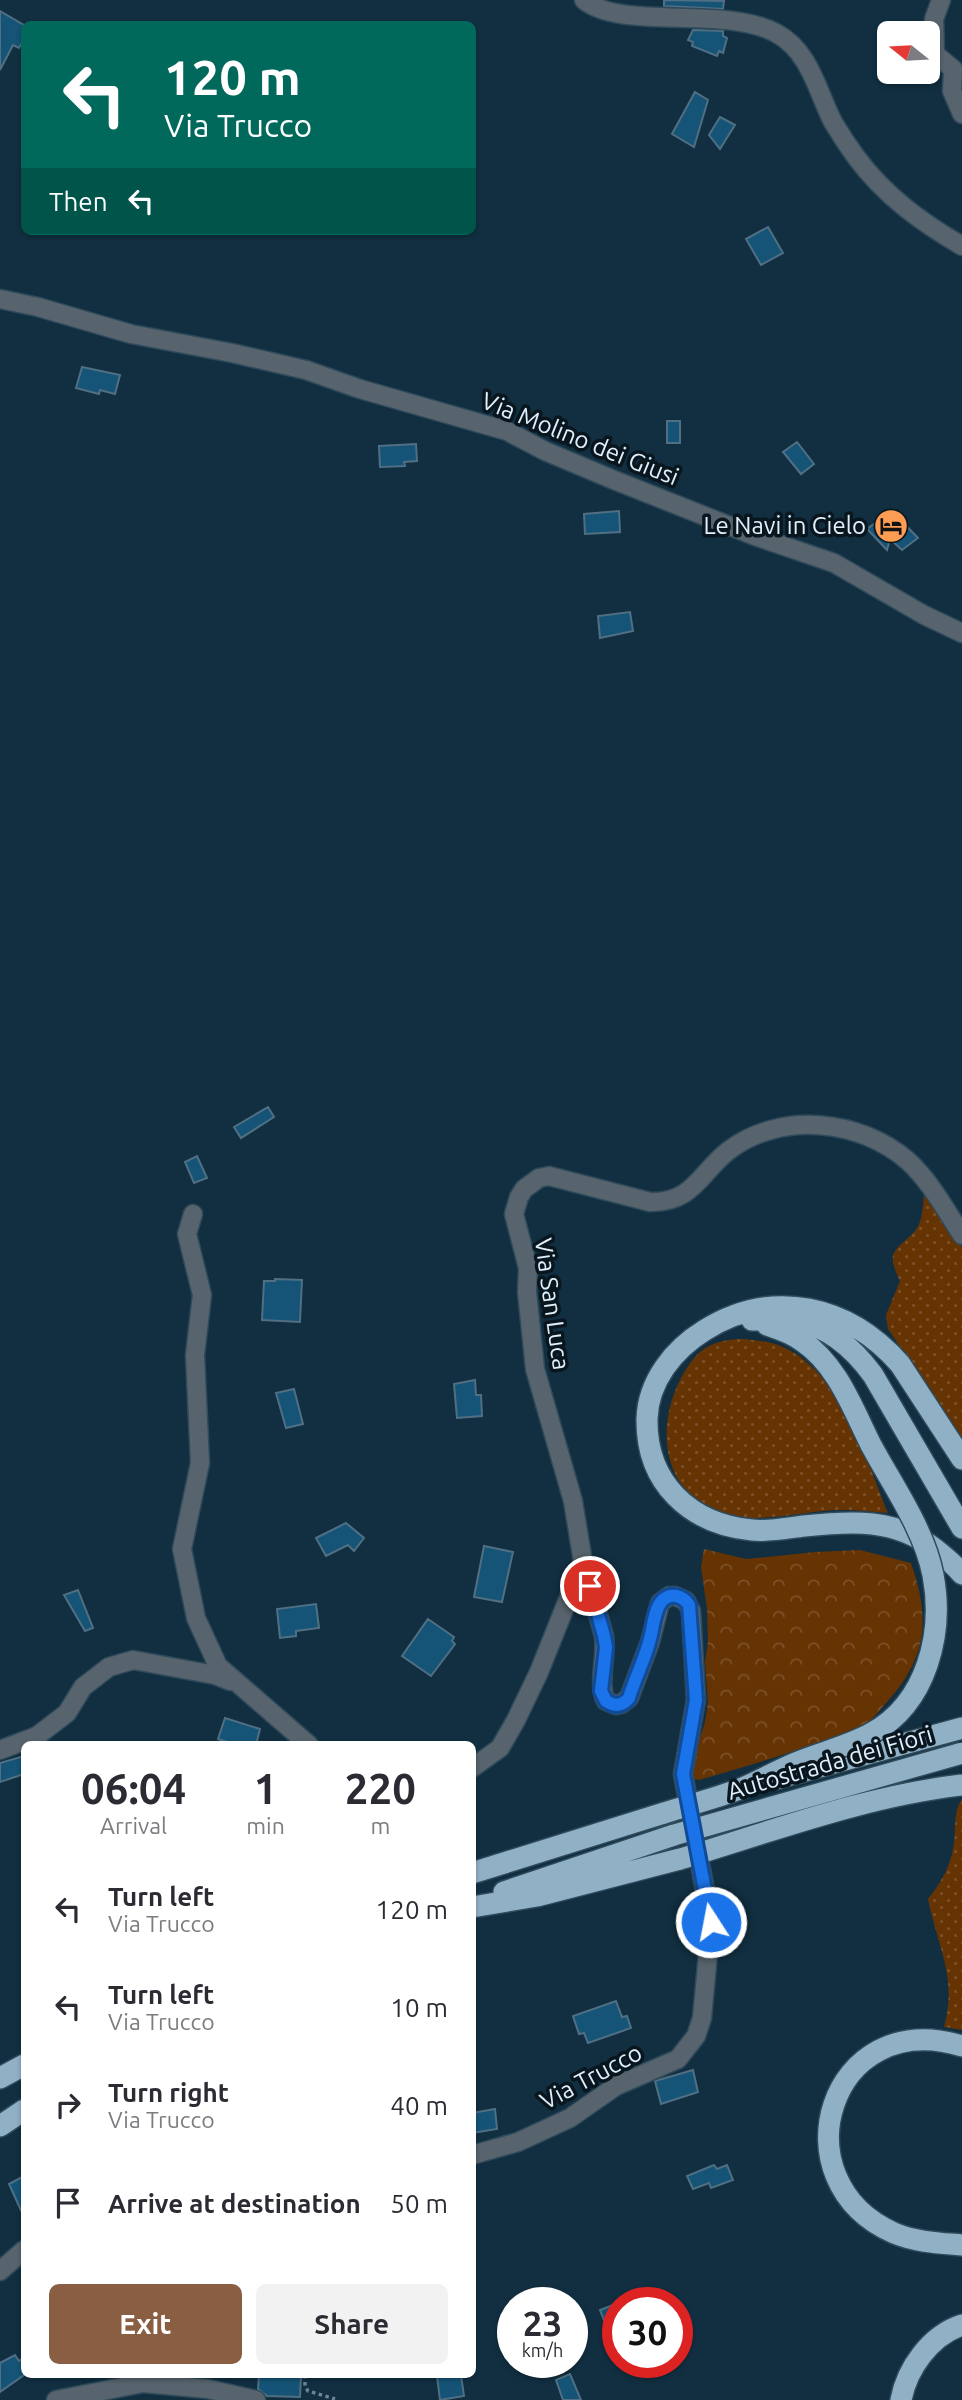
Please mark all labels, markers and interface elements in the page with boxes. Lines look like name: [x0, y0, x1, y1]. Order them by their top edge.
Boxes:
north arrow: [877, 21, 940, 84]
map controls: [877, 21, 940, 84]
icon: left: [49, 49, 140, 140]
text: 120 m: [164, 49, 301, 104]
text: Via Trucco: [164, 107, 312, 143]
icon: left: [122, 182, 160, 220]
text: Then: [49, 187, 108, 216]
street label: Via Molino dei Giusi: [478, 387, 683, 490]
hotel icon: Le Navi in Cielo: [872, 507, 910, 545]
place label: Le Navi in Cielo: [703, 512, 866, 539]
street label: Via San Luca: [530, 1236, 575, 1372]
pin: [560, 1556, 620, 1616]
icon: arrive: [571, 1567, 609, 1605]
street label: Autostrada dei Fiori: [724, 1720, 935, 1805]
text: 06:04: [81, 1765, 186, 1812]
text: 1: [254, 1765, 277, 1812]
text: 220: [345, 1765, 416, 1812]
text: Arrival: [100, 1813, 167, 1838]
text: min: [246, 1813, 285, 1838]
text: m: [370, 1813, 390, 1838]
text: Turn left: [108, 1882, 214, 1911]
position arrow: [674, 1885, 748, 1959]
icon: left: [49, 1890, 87, 1928]
text: 120 m: [376, 1895, 448, 1924]
text: Via Trucco: [108, 1911, 215, 1936]
text: Turn left: [108, 1980, 214, 2009]
icon: left: [49, 1988, 87, 2026]
text: 10 m: [390, 1993, 448, 2022]
text: Via Trucco: [108, 2009, 215, 2034]
street label: Via Trucco: [535, 2039, 646, 2115]
text: Turn right: [108, 2078, 229, 2107]
icon: right: [49, 2086, 87, 2124]
text: 40 m: [390, 2091, 448, 2120]
text: Via Trucco: [108, 2107, 215, 2132]
icon: arrive: [49, 2184, 87, 2222]
text: Arrive at destination: [108, 2189, 361, 2218]
text: 50 m: [390, 2189, 448, 2218]
button: Exit: [49, 2284, 242, 2364]
button: Share: [256, 2284, 448, 2364]
speed limit sign: 30: [602, 2287, 693, 2378]
text: 23: [523, 2303, 562, 2343]
text: km/h: [522, 2340, 563, 2360]

